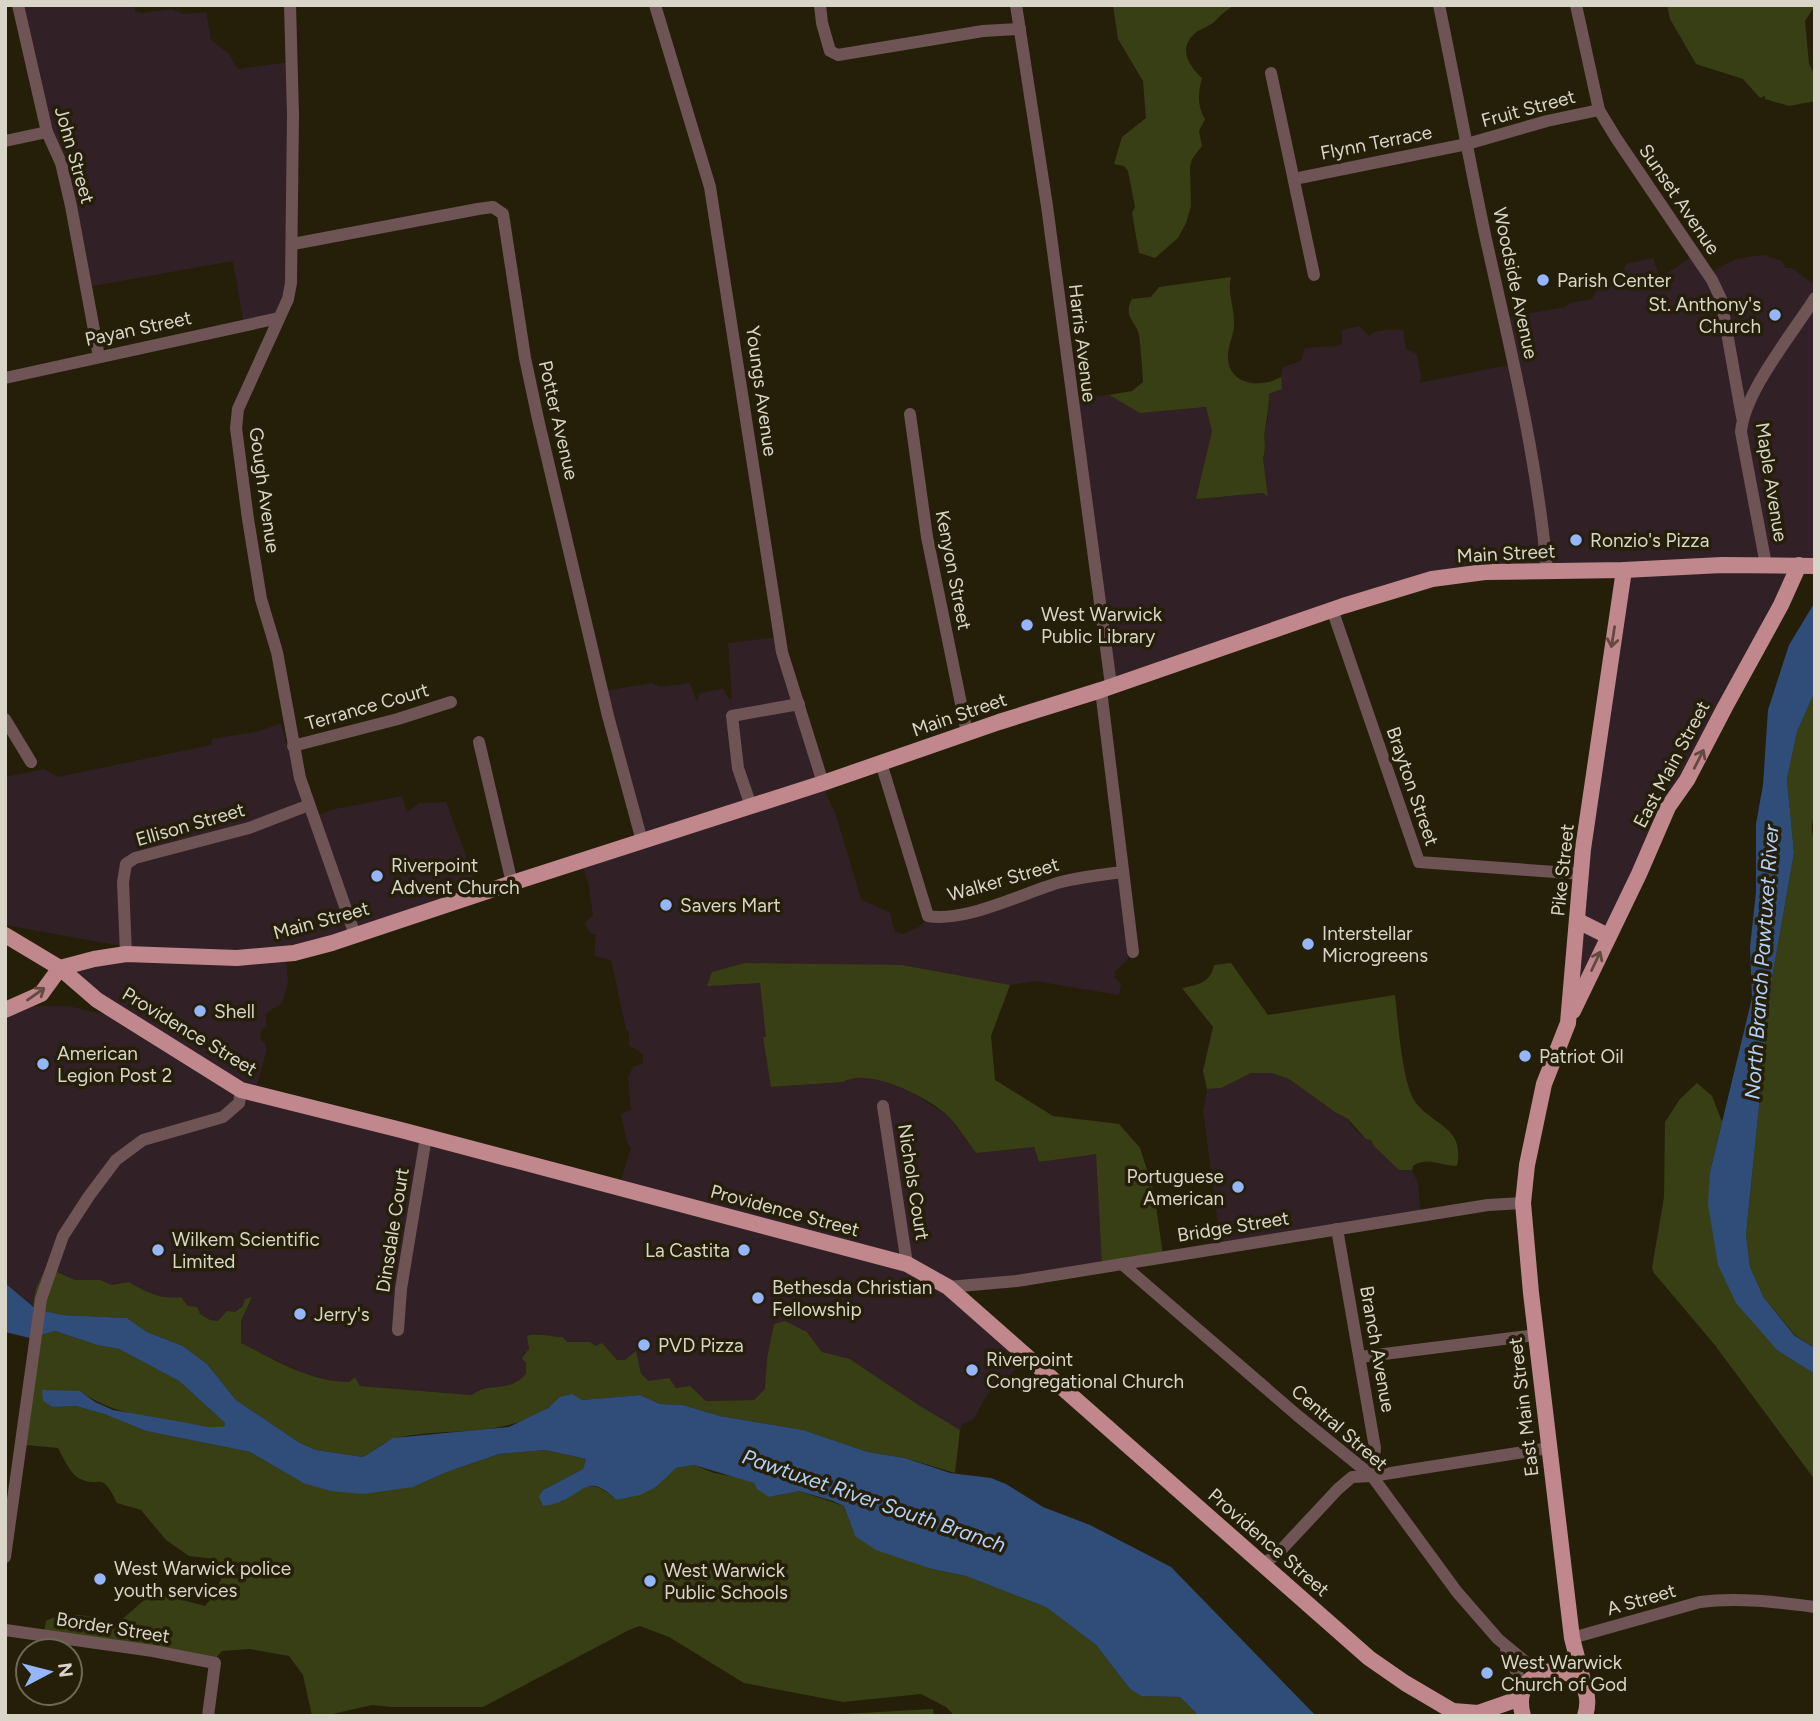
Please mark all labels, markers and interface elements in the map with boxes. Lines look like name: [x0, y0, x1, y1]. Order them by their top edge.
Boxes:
street label: Fruit Street: [1478, 85, 1578, 132]
street label: John Street: [50, 104, 99, 206]
street label: Flynn Terrace: [1318, 120, 1434, 165]
street label: Sunset Avenue: [1634, 140, 1725, 259]
street label: Woodside Avenue: [1488, 205, 1543, 361]
place label: Parish Center: [1557, 269, 1672, 292]
marker: Parish Center: [1535, 272, 1551, 288]
street label: Harris Avenue: [1064, 283, 1101, 404]
place label: St. Anthony's Church: [1648, 293, 1761, 338]
street label: Payan Street: [83, 306, 193, 351]
marker: St. Anthony's Church: [1767, 307, 1783, 323]
street label: Youngs Avenue: [741, 324, 782, 458]
street label: Potter Avenue: [534, 358, 583, 482]
street label: Maple Avenue: [1751, 421, 1792, 543]
street label: Gough Avenue: [244, 426, 285, 554]
street label: Kenyon Street: [931, 508, 976, 632]
place label: Ronzio's Pizza: [1590, 529, 1709, 552]
marker: Ronzio's Pizza: [1568, 532, 1584, 548]
street label: Main Street: [1456, 539, 1556, 568]
place label: West Warwick Public Library: [1041, 603, 1163, 648]
marker: West Warwick Public Library: [1019, 617, 1035, 633]
one-way arrow: [1606, 625, 1619, 648]
street label: Terrance Court: [303, 678, 431, 735]
street label: Main Street: [909, 688, 1010, 741]
street label: East Main Street: [1628, 697, 1715, 832]
street label: Brayton Street: [1381, 724, 1444, 849]
one-way arrow: [1692, 749, 1706, 770]
street label: Ellison Street: [133, 798, 247, 851]
street label: Pike Street: [1546, 823, 1579, 917]
water label: North Branch Pawtuxet River: [1739, 823, 1784, 1100]
street label: Walker Street: [945, 853, 1062, 906]
place label: Riverpoint Advent Church: [391, 854, 520, 899]
marker: Riverpoint Advent Church: [369, 868, 385, 884]
place label: Savers Mart: [680, 894, 781, 917]
street label: Main Street: [270, 897, 372, 944]
marker: Savers Mart: [658, 897, 674, 913]
place label: Interstellar Microgreens: [1322, 922, 1428, 967]
marker: Interstellar Microgreens: [1300, 936, 1316, 952]
one-way arrow: [1590, 951, 1603, 972]
street label: Providence Street: [118, 982, 261, 1081]
one-way arrow: [26, 986, 45, 1001]
place label: Shell: [214, 1000, 255, 1023]
marker: Shell: [192, 1003, 208, 1019]
place label: American Legion Post 2: [57, 1042, 172, 1087]
place label: Patriot Oil: [1539, 1045, 1624, 1068]
marker: Patriot Oil: [1517, 1048, 1533, 1064]
marker: American Legion Post 2: [35, 1056, 51, 1072]
street label: Nichols Court: [893, 1122, 934, 1242]
place label: Portuguese American: [1127, 1165, 1224, 1210]
street label: Dinsdale Court: [371, 1166, 414, 1294]
marker: Portuguese American: [1230, 1179, 1246, 1195]
street label: Providence Street: [708, 1180, 862, 1241]
street label: Bridge Street: [1175, 1206, 1291, 1247]
place label: Wilkem Scientific Limited: [172, 1228, 320, 1273]
place label: La Castita: [645, 1239, 730, 1262]
marker: Wilkem Scientific Limited: [150, 1242, 166, 1258]
marker: La Castita: [736, 1242, 752, 1258]
place label: Bethesda Christian Fellowship: [772, 1276, 932, 1321]
street label: Branch Avenue: [1355, 1284, 1400, 1414]
marker: Bethesda Christian Fellowship: [750, 1290, 766, 1306]
place label: Jerry's: [314, 1303, 370, 1326]
marker: Jerry's: [292, 1306, 308, 1322]
place label: PVD Pizza: [658, 1334, 744, 1357]
street label: East Main Street: [1504, 1336, 1543, 1478]
marker: PVD Pizza: [636, 1337, 652, 1353]
place label: Riverpoint Congregational Church: [986, 1348, 1184, 1393]
marker: Riverpoint Congregational Church: [964, 1362, 980, 1378]
street label: Central Street: [1287, 1379, 1393, 1475]
water label: Pawtuxet River South Branch: [739, 1444, 1009, 1558]
street label: Providence Street: [1203, 1483, 1334, 1601]
place label: West Warwick police youth services: [114, 1557, 291, 1602]
place label: West Warwick Public Schools: [664, 1559, 788, 1604]
marker: West Warwick police youth services: [92, 1571, 108, 1587]
marker: West Warwick Public Schools: [642, 1573, 658, 1589]
street label: A Street: [1604, 1579, 1678, 1620]
street label: Border Street: [54, 1607, 171, 1648]
north arrow: [14, 1637, 84, 1707]
place label: West Warwick Church of God: [1501, 1651, 1627, 1696]
text: N: [53, 1661, 78, 1679]
marker: West Warwick Church of God: [1479, 1665, 1495, 1681]

